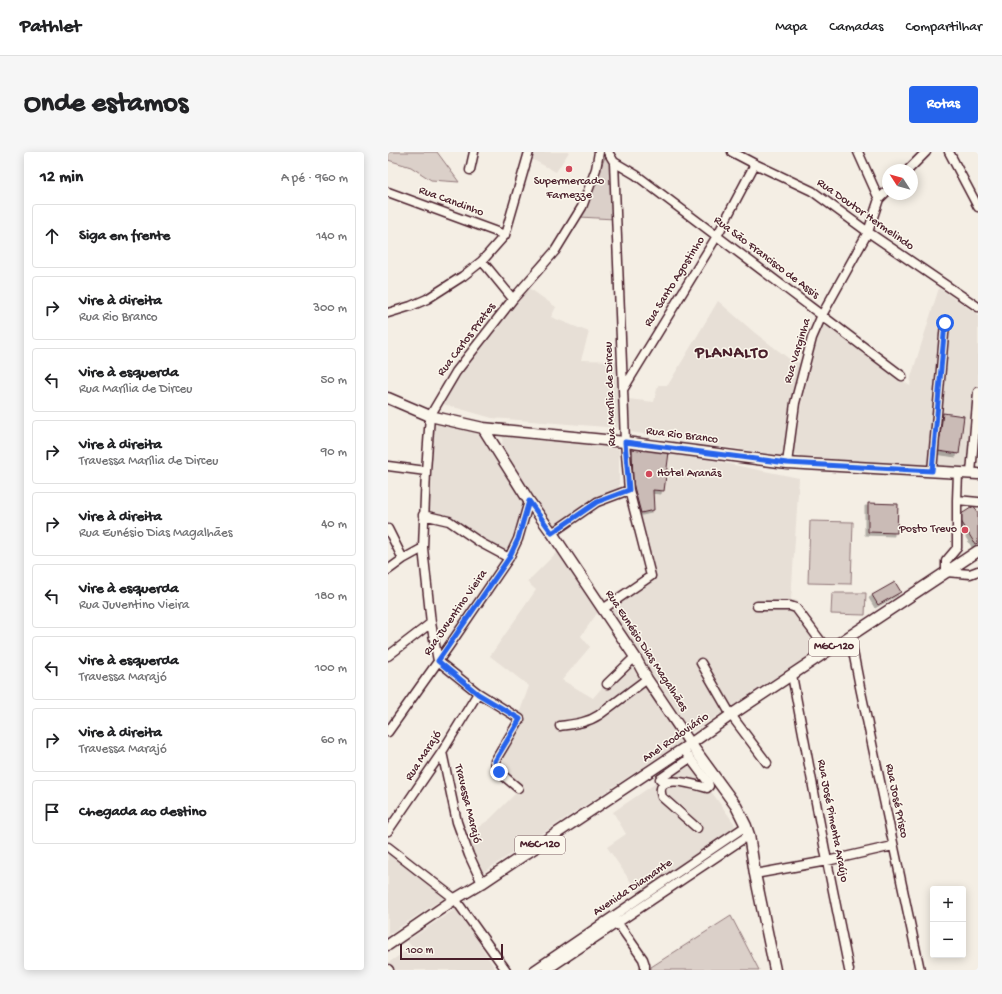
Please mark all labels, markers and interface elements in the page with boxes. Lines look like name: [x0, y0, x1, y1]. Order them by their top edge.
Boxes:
text: Pathlet: [20, 16, 81, 39]
text: Mapa: [775, 19, 807, 36]
text: Camadas: [829, 19, 884, 36]
text: Compartilhar: [906, 19, 982, 36]
button: Rotas: [909, 86, 978, 123]
text: Onde estamos: [24, 88, 188, 121]
marker: Supermercado Farnezze: [564, 164, 574, 174]
north arrow: [882, 164, 918, 200]
text: 12 min: [40, 168, 83, 188]
text: A pé · 960 m: [281, 171, 348, 186]
place label: Supermercado Farnezze: [534, 175, 604, 203]
street label: Rua Doutor Hermelindo: [814, 176, 916, 254]
street label: Rua Candinho: [417, 184, 485, 220]
street label: Rua São Francisco de Assis: [710, 214, 822, 303]
icon: ahead: [41, 225, 63, 247]
text: Siga em frente: [79, 227, 170, 245]
text: 140 m: [316, 229, 347, 244]
street label: Rua Santo Agostinho: [642, 234, 708, 330]
text: Vire à direita: [79, 292, 162, 310]
icon: right: [41, 297, 63, 319]
street label: Rua Carlos Prates: [435, 300, 499, 379]
text: 300 m: [313, 301, 347, 316]
text: Rua Rio Branco: [79, 310, 157, 325]
route start: [936, 314, 954, 332]
street label: Rua Varginha: [781, 316, 815, 385]
street label: Rua Marília de Dirceu: [602, 341, 620, 447]
district label: PLANALTO: [694, 345, 769, 364]
text: Vire à esquerda: [79, 364, 179, 382]
icon: left: [41, 369, 63, 391]
text: 50 m: [320, 373, 347, 388]
text: Rua Marília de Dirceu: [79, 382, 192, 397]
street label: Rua Rio Branco: [645, 425, 719, 447]
text: Vire à direita: [79, 436, 162, 454]
icon: right: [41, 441, 63, 463]
text: 90 m: [321, 445, 347, 460]
text: Travessa Marília de Dirceu: [79, 454, 218, 469]
place label: Hotel Aranãs: [657, 467, 722, 481]
marker: Hotel Aranãs: [644, 469, 654, 479]
text: Vire à direita: [79, 508, 162, 526]
icon: right: [41, 513, 63, 535]
text: 40 m: [321, 517, 347, 532]
place label: Posto Trevo: [898, 523, 957, 537]
marker: Posto Trevo: [960, 525, 970, 535]
text: Rua Eunésio Dias Magalhães: [79, 526, 233, 541]
street label: Rua Juventino Vieira: [421, 567, 491, 659]
text: Vire à esquerda: [79, 580, 179, 598]
icon: left: [41, 585, 63, 607]
street label: Rua Eunésio Dias Magalhães: [602, 588, 691, 715]
text: 180 m: [315, 589, 347, 604]
text: Rua Juventino Vieira: [79, 598, 189, 613]
road number: MGC-120: [809, 638, 859, 656]
text: Vire à esquerda: [79, 652, 179, 670]
icon: left: [41, 657, 63, 679]
text: 100 m: [315, 661, 347, 676]
text: Travessa Marajó: [79, 670, 167, 685]
street label: Anel Rodoviário: [640, 710, 712, 766]
text: Vire à direita: [79, 724, 162, 742]
street label: Rua Marajó: [403, 728, 445, 784]
icon: right: [41, 729, 63, 751]
text: 60 m: [321, 733, 347, 748]
text: Travessa Marajó: [79, 742, 167, 757]
street label: Rua José Pimenta Araújo: [813, 758, 851, 884]
street label: Travessa Marajó: [450, 762, 484, 845]
route end: [490, 763, 508, 781]
street label: Rua José Prisco: [881, 763, 911, 839]
icon: arrive: [41, 801, 63, 823]
text: Chegada ao destino: [79, 803, 206, 821]
road number: MGC-120: [515, 836, 565, 854]
street label: Avenida Diamante: [591, 856, 676, 920]
map controls: [930, 886, 966, 958]
button: +: [930, 886, 966, 922]
button: −: [930, 922, 966, 958]
scale bar: [400, 942, 503, 961]
text: 100 m: [406, 945, 433, 957]

